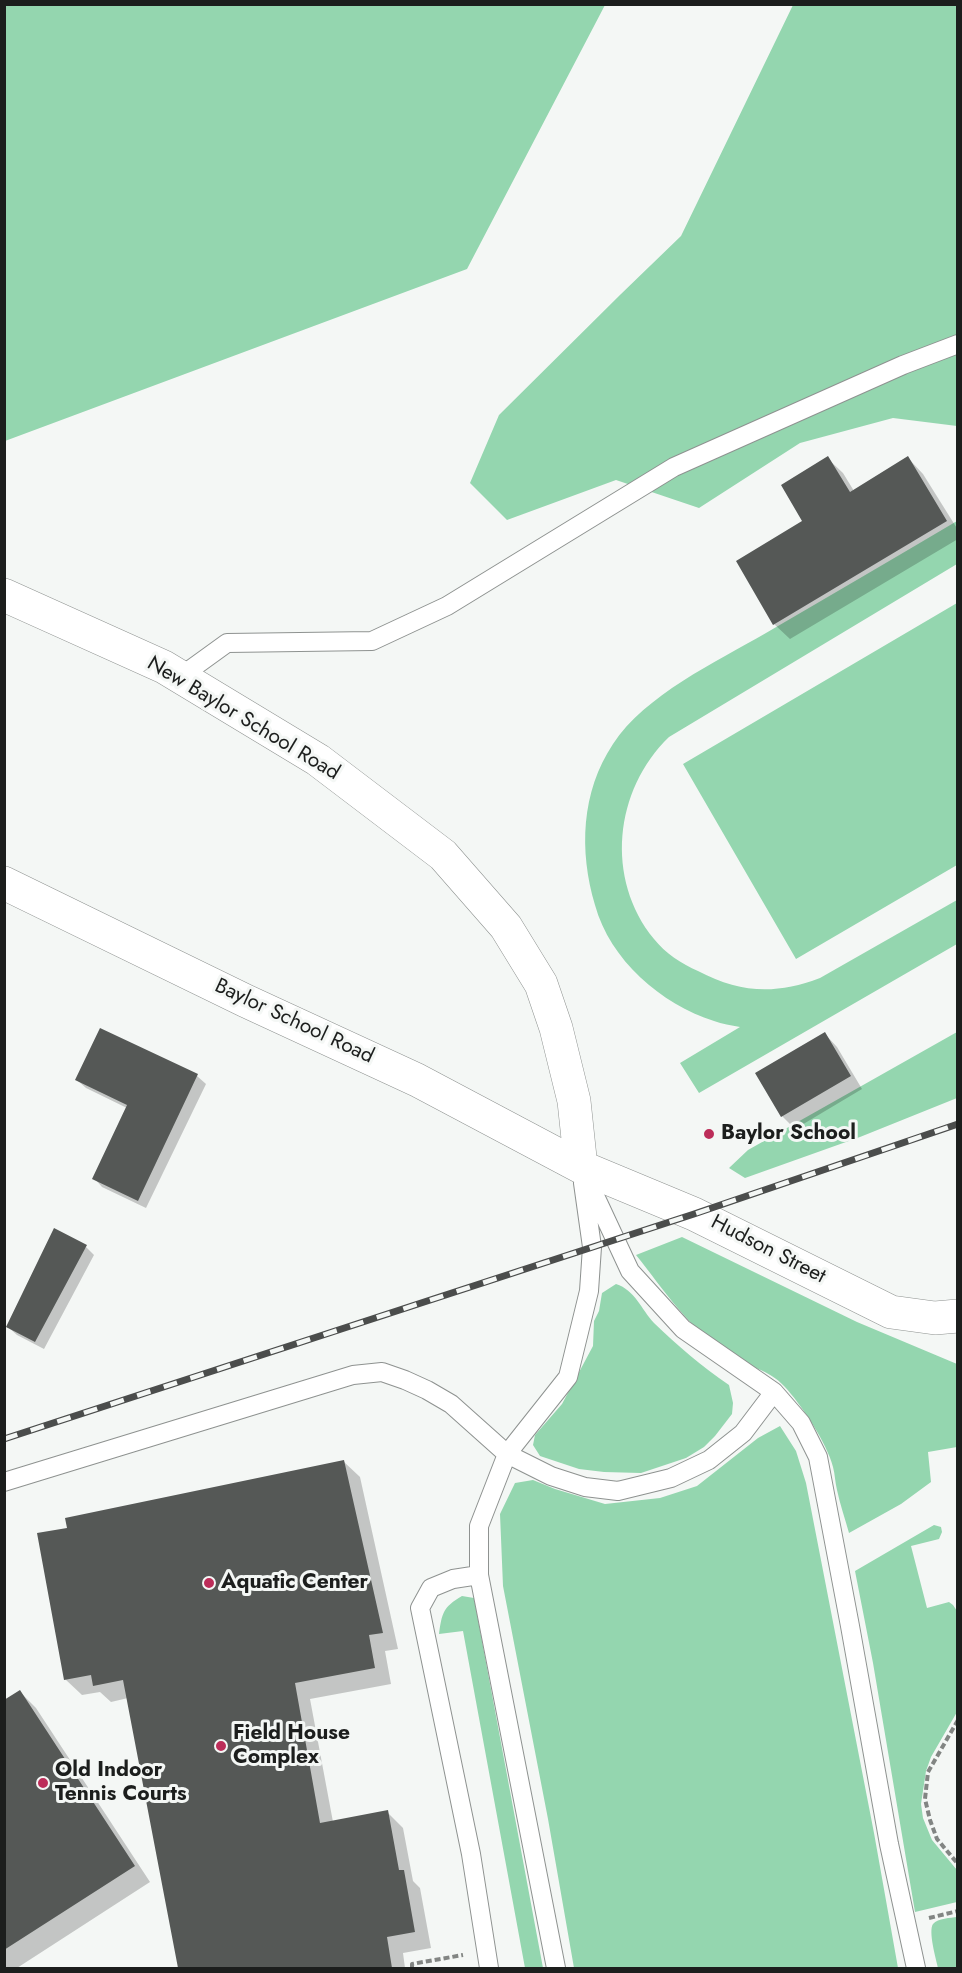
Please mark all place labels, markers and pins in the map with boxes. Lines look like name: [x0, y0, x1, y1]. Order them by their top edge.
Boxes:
place label: Baylor School: [721, 1121, 856, 1147]
marker: Baylor School: [702, 1127, 716, 1141]
place label: Aquatic Center: [221, 1570, 368, 1596]
marker: Aquatic Center: [202, 1576, 216, 1590]
place label: Field House Complex: [233, 1721, 350, 1771]
marker: Field House Complex: [214, 1739, 228, 1753]
place label: Old Indoor Tennis Courts: [55, 1758, 187, 1808]
marker: Old Indoor Tennis Courts: [36, 1776, 50, 1790]

